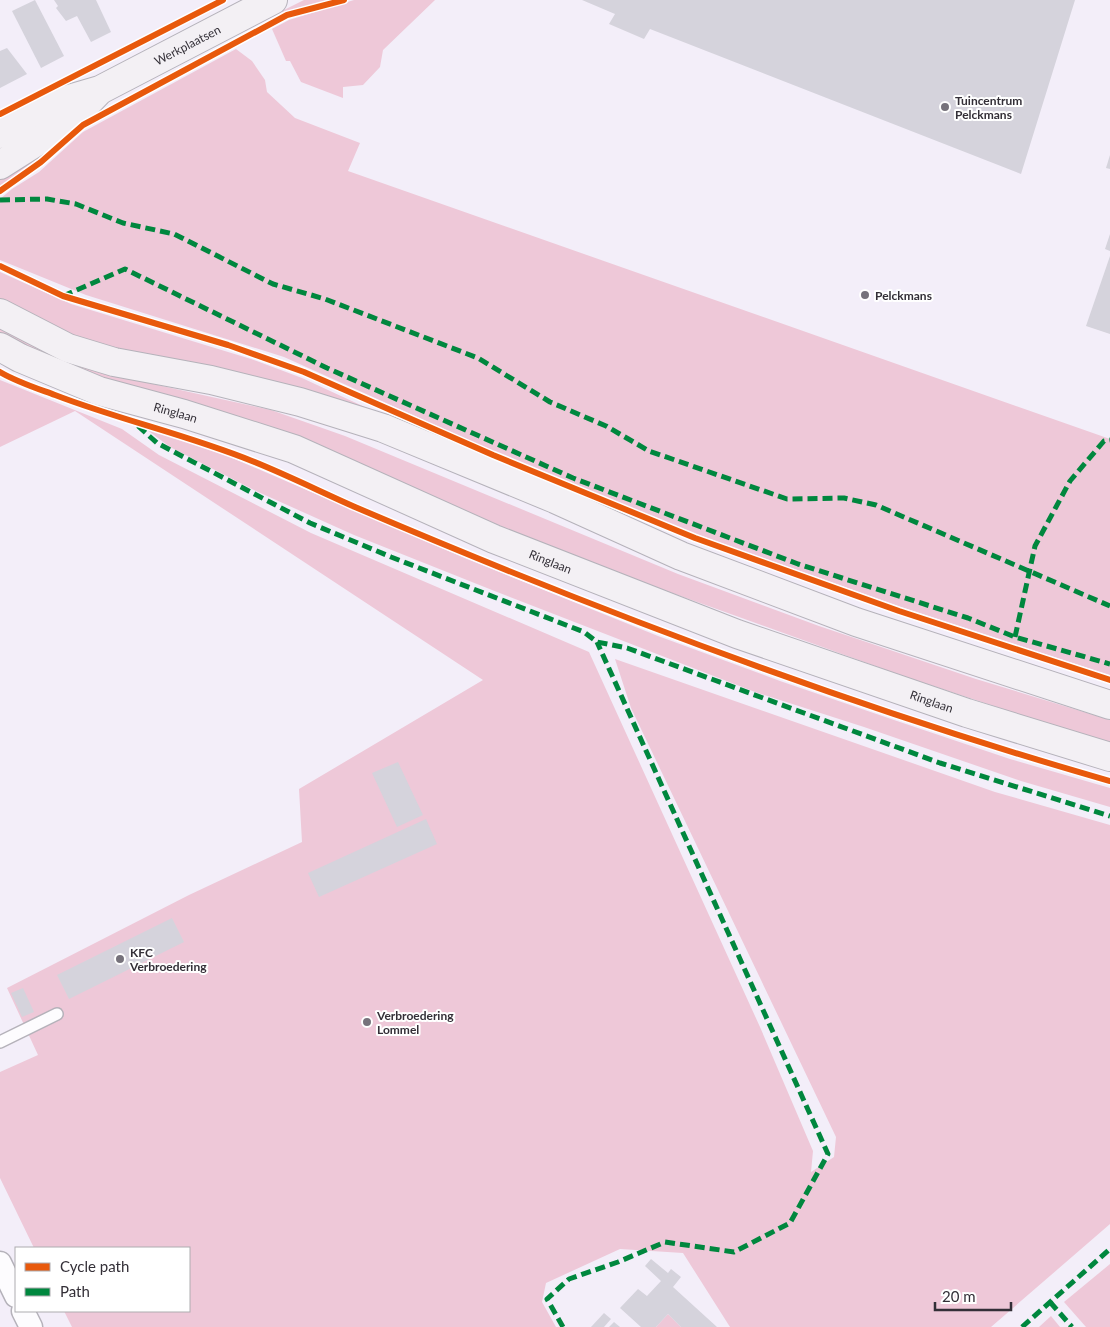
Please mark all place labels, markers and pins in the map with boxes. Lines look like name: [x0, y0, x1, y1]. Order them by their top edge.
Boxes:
place label: Tuincentrum Pelckmans: [955, 93, 1022, 122]
marker: Tuincentrum Pelckmans: [939, 101, 951, 113]
place label: Pelckmans: [875, 288, 932, 303]
marker: Pelckmans: [859, 289, 871, 301]
place label: KFC Verbroedering: [129, 945, 207, 974]
marker: KFC Verbroedering: [114, 953, 126, 965]
place label: Verbroedering Lommel: [376, 1008, 454, 1037]
marker: Verbroedering Lommel: [361, 1016, 373, 1028]

